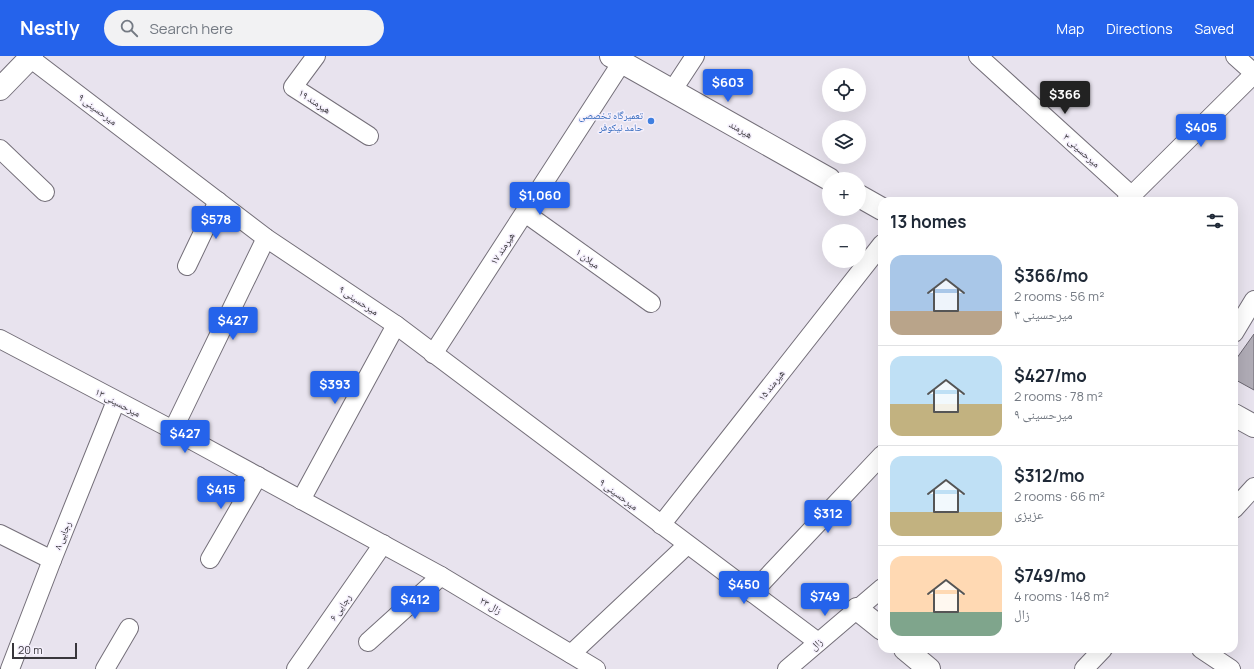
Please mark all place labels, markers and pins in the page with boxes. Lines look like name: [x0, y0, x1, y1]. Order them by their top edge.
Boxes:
pin: $603: [704, 69, 752, 103]
pin: $366: [1041, 81, 1089, 115]
place label: تعمیرگاه تخصصی حامد نیکوفر: [578, 108, 644, 134]
pin: $405: [1177, 114, 1225, 148]
marker: تعمیرگاه تخصصی حامد نیکوفر: [646, 116, 656, 126]
pin: $1,060: [507, 182, 573, 216]
pin: $578: [192, 206, 240, 240]
pin: $427: [209, 307, 257, 341]
pin: $393: [311, 371, 359, 405]
pin: $427: [161, 420, 209, 454]
pin: $415: [197, 476, 245, 510]
pin: $312: [804, 500, 852, 534]
pin: $450: [720, 571, 768, 605]
pin: $749: [801, 583, 849, 617]
pin: $412: [391, 586, 439, 620]

